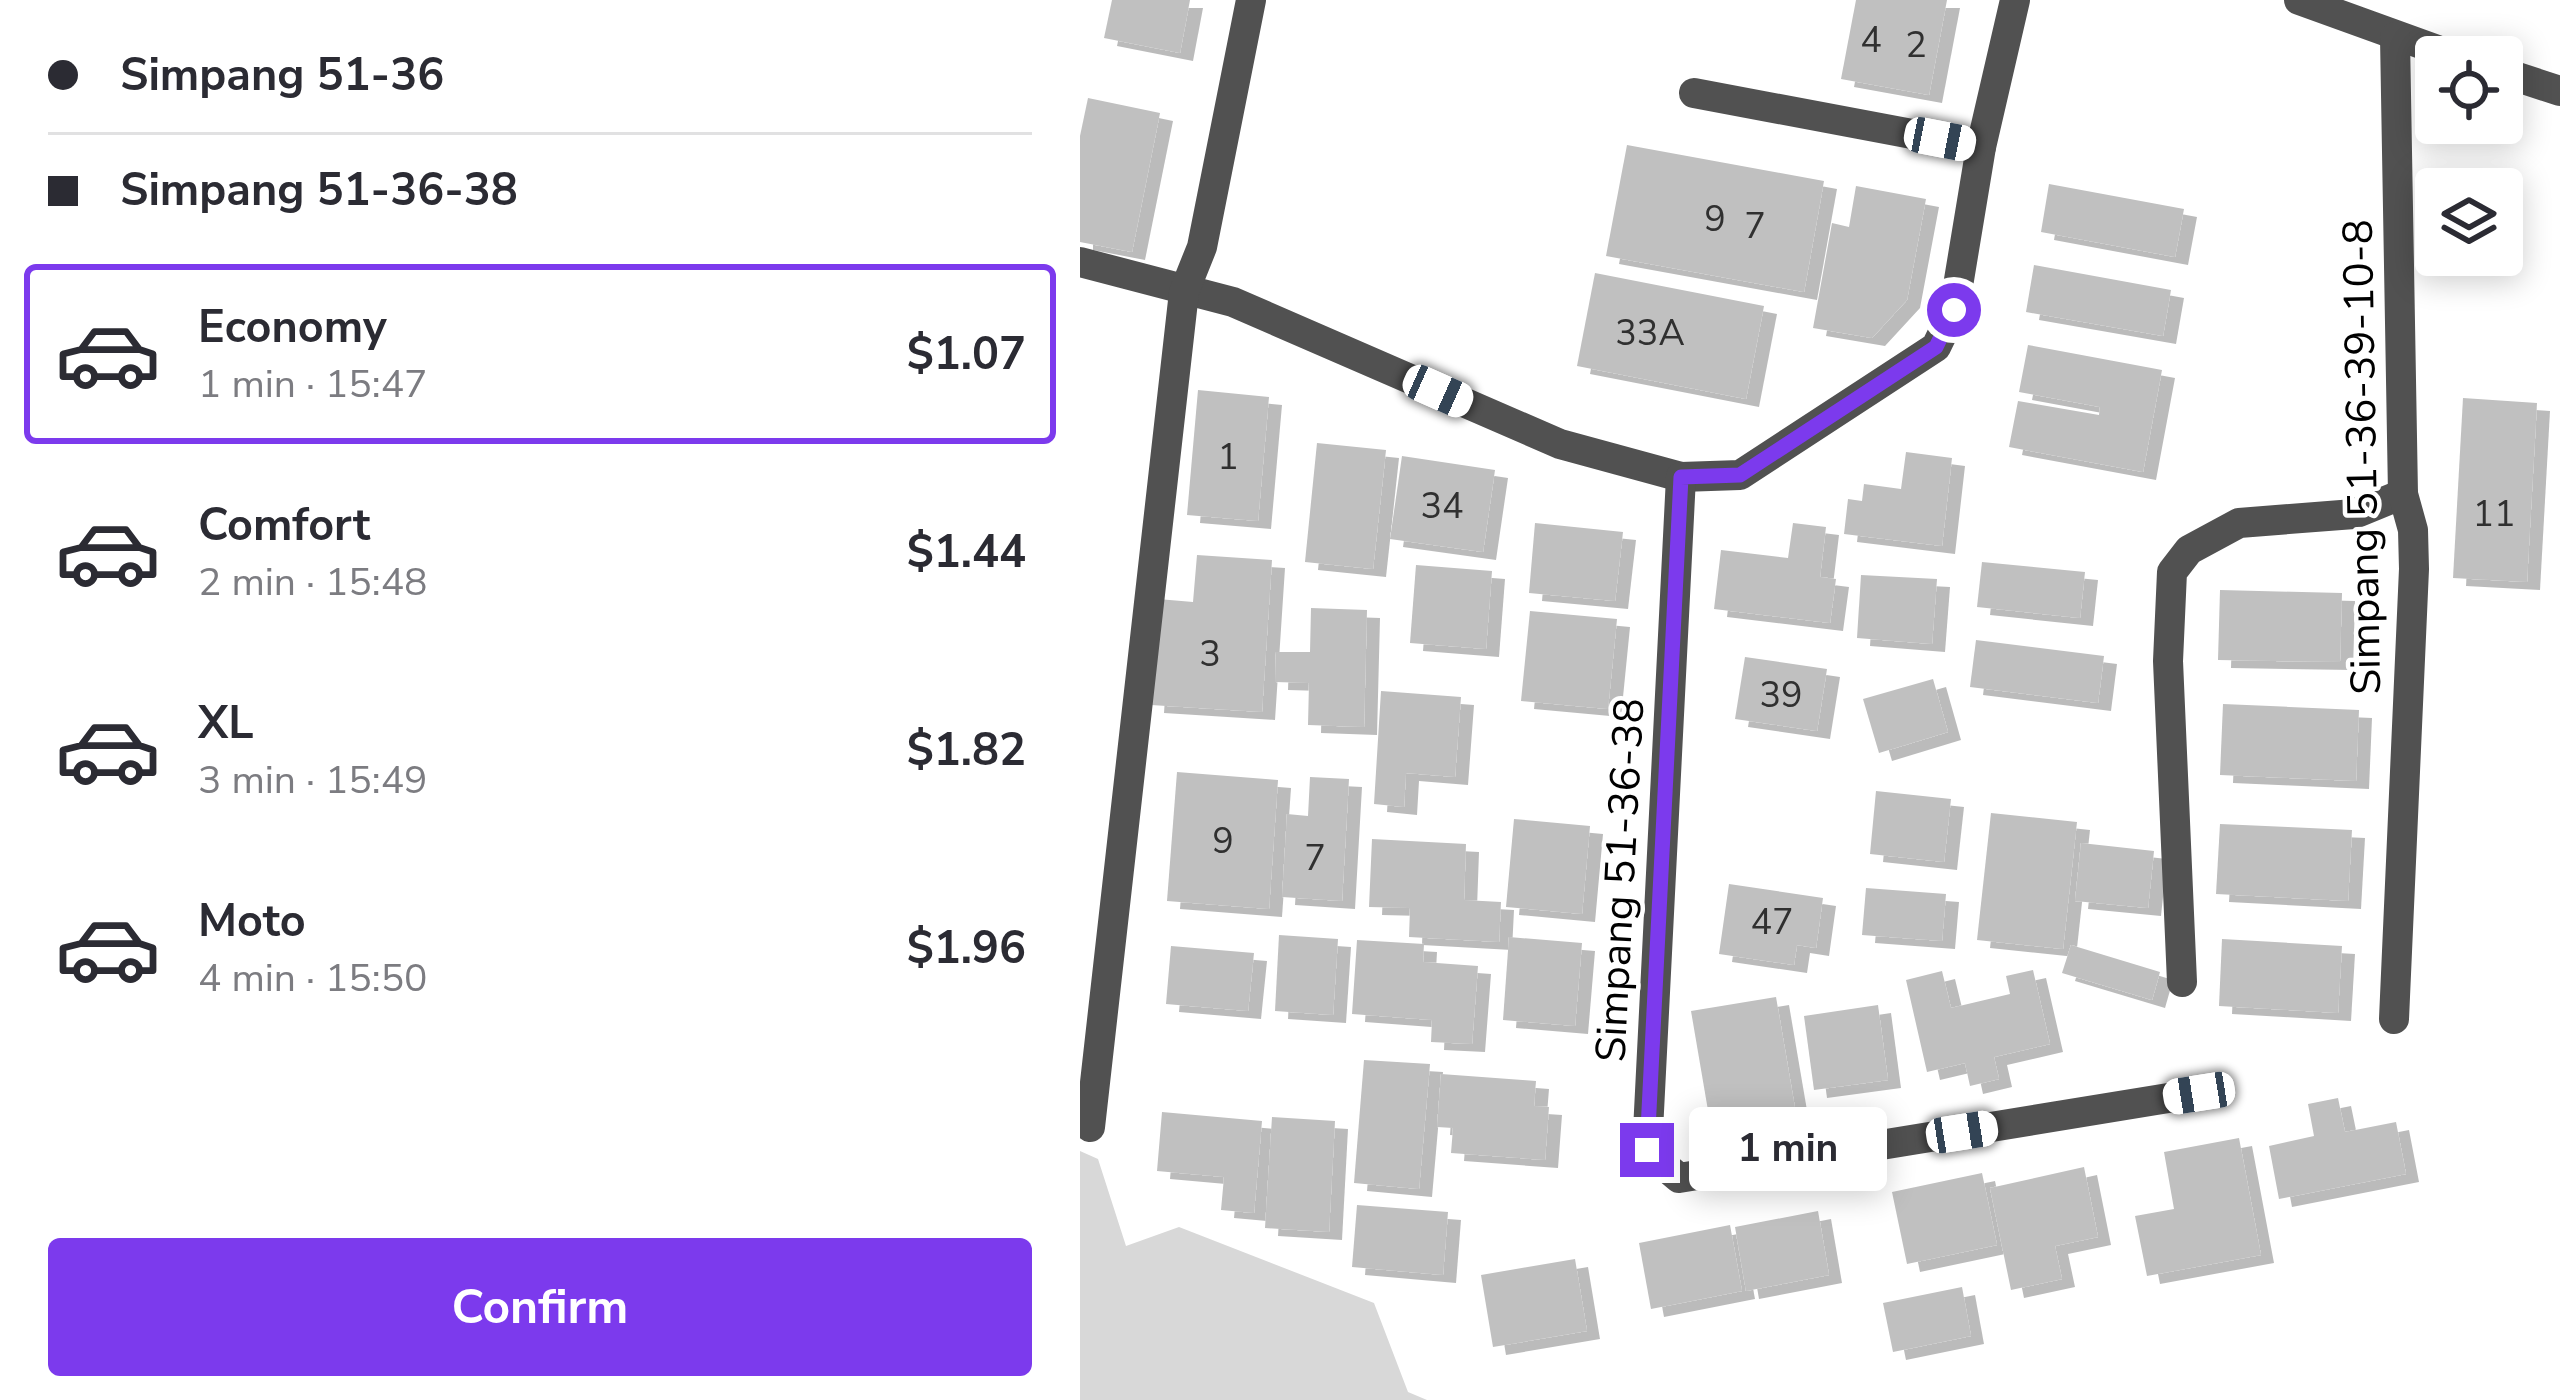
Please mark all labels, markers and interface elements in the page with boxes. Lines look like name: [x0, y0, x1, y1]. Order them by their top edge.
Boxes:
house number: 4: [1860, 16, 1882, 65]
house number: 2: [1905, 21, 1927, 70]
map controls: [2415, 36, 2523, 276]
button: locate: [2415, 36, 2523, 144]
text: Simpang 51-36: [120, 45, 444, 106]
car: [1901, 114, 1979, 164]
text: Simpang 51-36-38: [120, 160, 518, 221]
button: layers: [2415, 168, 2523, 276]
house number: 9: [1704, 195, 1726, 244]
house number: 7: [1744, 202, 1766, 251]
street label: Simpang 51-36-39-10-8: [2330, 219, 2395, 695]
route start: [1927, 283, 1981, 337]
text: Economy: [198, 297, 387, 358]
icon: car: [54, 300, 162, 408]
house number: 33A: [1615, 309, 1685, 358]
text: $1.07: [907, 324, 1026, 385]
text: 1 min · 15:47: [198, 358, 427, 411]
car: [1398, 360, 1478, 422]
house number: 1: [1217, 433, 1239, 482]
house number: 34: [1420, 482, 1464, 531]
house number: 11: [2472, 490, 2516, 539]
text: Comfort: [198, 495, 370, 556]
icon: car: [54, 498, 162, 606]
text: $1.44: [907, 522, 1026, 583]
text: 2 min · 15:48: [198, 556, 427, 609]
house number: 3: [1199, 630, 1221, 679]
house number: 39: [1759, 671, 1803, 720]
text: XL: [198, 693, 254, 754]
icon: car: [54, 696, 162, 804]
street label: Simpang 51-36-38: [1583, 697, 1658, 1064]
text: $1.82: [907, 720, 1026, 781]
text: 3 min · 15:49: [198, 754, 427, 807]
house number: 9: [1212, 817, 1234, 866]
house number: 7: [1304, 834, 1326, 883]
text: Moto: [198, 891, 306, 952]
icon: car: [54, 894, 162, 1002]
house number: 47: [1750, 898, 1794, 947]
text: $1.96: [907, 918, 1026, 979]
text: 4 min · 15:50: [198, 952, 427, 1005]
car: [2161, 1070, 2237, 1116]
callout: 1 min: [1689, 1108, 1887, 1192]
car: [1924, 1109, 2000, 1155]
text: 1 min: [1738, 1122, 1838, 1175]
route end: [1620, 1123, 1674, 1177]
button: Confirm: [48, 1238, 1032, 1376]

